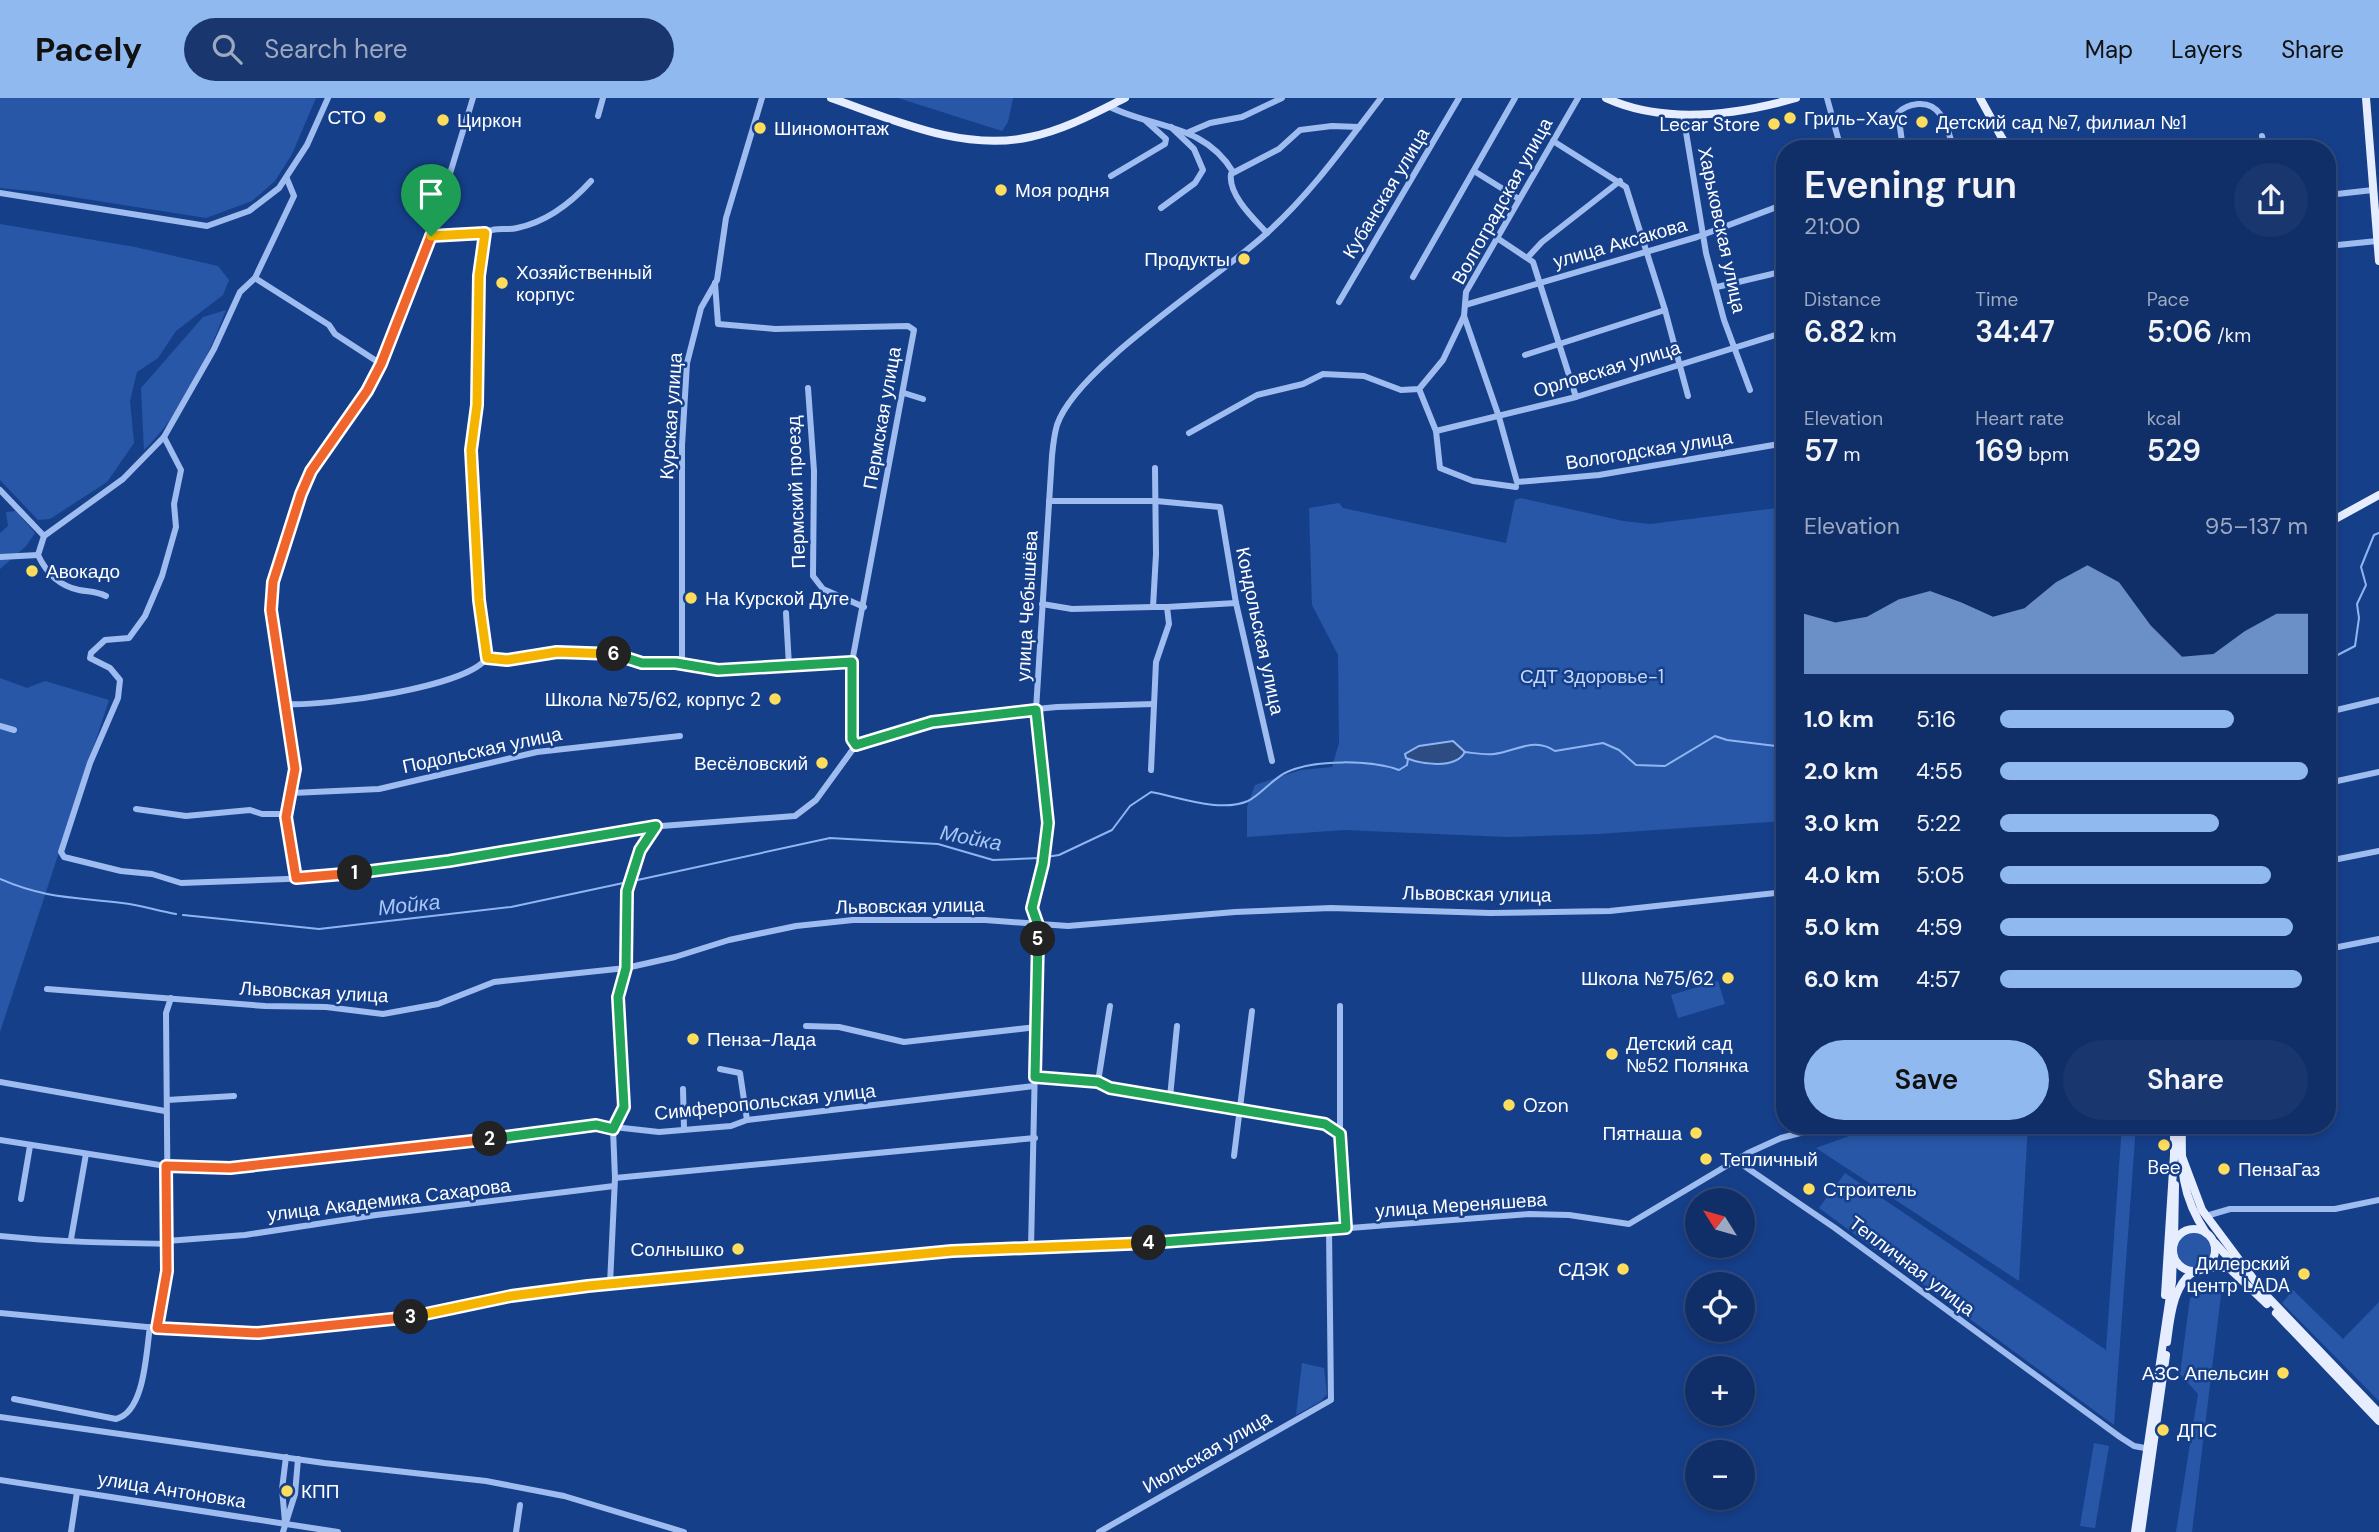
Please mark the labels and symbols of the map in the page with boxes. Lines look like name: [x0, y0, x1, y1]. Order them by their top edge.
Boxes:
place label: СТО: [327, 105, 366, 130]
place label: Гриль-Хаус: [1804, 106, 1907, 131]
place label: Циркон: [457, 108, 522, 133]
marker: СТО: [372, 109, 388, 125]
marker: Гриль-Хаус: [1782, 110, 1798, 126]
place label: Детский сад №7, филиал №1: [1936, 110, 2187, 135]
marker: Циркон: [435, 112, 451, 128]
place label: Lecar Store: [1659, 112, 1760, 137]
street label: Волгоградская улица: [1446, 113, 1558, 289]
marker: Детский сад №7, филиал №1: [1914, 114, 1930, 130]
place label: Шиномонтаж: [774, 116, 889, 141]
marker: Lecar Store: [1766, 116, 1782, 132]
marker: Шиномонтаж: [752, 120, 768, 136]
street label: Кубанская улица: [1337, 122, 1435, 263]
street label: Харьковская улица: [1692, 145, 1752, 316]
pin: [401, 164, 461, 236]
place label: Моя родня: [1015, 178, 1110, 203]
marker: Моя родня: [993, 182, 1009, 198]
street label: улица Аксакова: [1550, 212, 1690, 274]
place label: Продукты: [1144, 247, 1230, 272]
marker: Продукты: [1236, 251, 1252, 267]
place label: Хозяйственный корпус: [516, 260, 652, 307]
marker: Хозяйственный корпус: [494, 275, 510, 291]
street label: Орловская улица: [1530, 335, 1684, 403]
street label: Пермская улица: [857, 344, 907, 491]
street label: Курская улица: [654, 351, 688, 480]
street label: Пермский проезд: [781, 415, 811, 569]
street label: Вологодская улица: [1564, 424, 1735, 476]
street label: улица Чебышёва: [1011, 529, 1043, 682]
street label: Кондольская улица: [1230, 545, 1290, 718]
place label: Авокадо: [46, 559, 120, 584]
marker: Авокадо: [24, 563, 40, 579]
place label: На Курской Дуге: [705, 586, 849, 611]
marker: На Курской Дуге: [683, 590, 699, 606]
pin: 6: [596, 636, 632, 672]
park label: СДТ Здоровье-1: [1520, 664, 1664, 689]
place label: Школа №75/62, корпус 2: [545, 687, 761, 712]
marker: Школа №75/62, корпус 2: [767, 691, 783, 707]
street label: Подольская улица: [400, 721, 564, 779]
place label: Весёловский: [694, 751, 808, 776]
marker: Весёловский: [814, 755, 830, 771]
water label: Мойка: [938, 818, 1004, 858]
pin: 1: [338, 856, 372, 890]
street label: Львовская улица: [1402, 880, 1552, 908]
water label: Мойка: [376, 888, 442, 922]
street label: Львовская улица: [835, 892, 985, 920]
pin: 5: [1020, 922, 1056, 956]
place label: Школа №75/62: [1581, 966, 1714, 991]
marker: Школа №75/62: [1720, 970, 1736, 986]
street label: Львовская улица: [239, 976, 390, 1008]
place label: Пенза-Лада: [707, 1027, 816, 1052]
marker: Пенза-Лада: [685, 1031, 701, 1047]
place label: Детский сад №52 Полянка: [1626, 1031, 1749, 1078]
marker: Детский сад №52 Полянка: [1604, 1046, 1620, 1062]
street label: Симферопольская улица: [653, 1078, 877, 1126]
place label: Ozon: [1523, 1093, 1569, 1118]
marker: Ozon: [1501, 1097, 1517, 1113]
place label: Пятнаша: [1602, 1121, 1682, 1146]
pin: 2: [472, 1122, 508, 1156]
marker: Пятнаша: [1688, 1125, 1704, 1141]
marker: Bee: [2156, 1137, 2172, 1153]
place label: Тепличный: [1720, 1147, 1818, 1172]
marker: Тепличный: [1698, 1151, 1714, 1167]
place label: Bee: [2147, 1155, 2181, 1180]
place label: ПензаГаз: [2238, 1157, 2320, 1182]
marker: ПензаГаз: [2216, 1161, 2232, 1177]
street label: улица Академика Сахарова: [266, 1173, 512, 1227]
place label: Строитель: [1823, 1177, 1917, 1202]
marker: Строитель: [1801, 1181, 1817, 1197]
street label: улица Мереняшева: [1374, 1186, 1548, 1223]
north arrow: [1685, 1188, 1755, 1258]
street label: Тепличная улица: [1844, 1210, 1980, 1322]
pin: 4: [1132, 1226, 1166, 1260]
place label: Солнышко: [631, 1237, 724, 1262]
marker: Солнышко: [730, 1241, 746, 1257]
place label: Дилерский центр LADA: [2187, 1251, 2290, 1298]
place label: СДЭК: [1558, 1257, 1609, 1282]
marker: СДЭК: [1615, 1261, 1631, 1277]
marker: Дилерский центр LADA: [2296, 1266, 2312, 1282]
pin: 3: [394, 1300, 428, 1334]
place label: АЗС Апельсин: [2142, 1361, 2269, 1386]
marker: АЗС Апельсин: [2275, 1365, 2291, 1381]
street label: Июльская улица: [1138, 1405, 1276, 1499]
place label: ДПС: [2177, 1418, 2217, 1443]
marker: ДПС: [2155, 1422, 2171, 1438]
street label: улица Антоновка: [96, 1466, 248, 1514]
place label: КПП: [301, 1479, 339, 1504]
marker: КПП: [279, 1483, 295, 1499]

